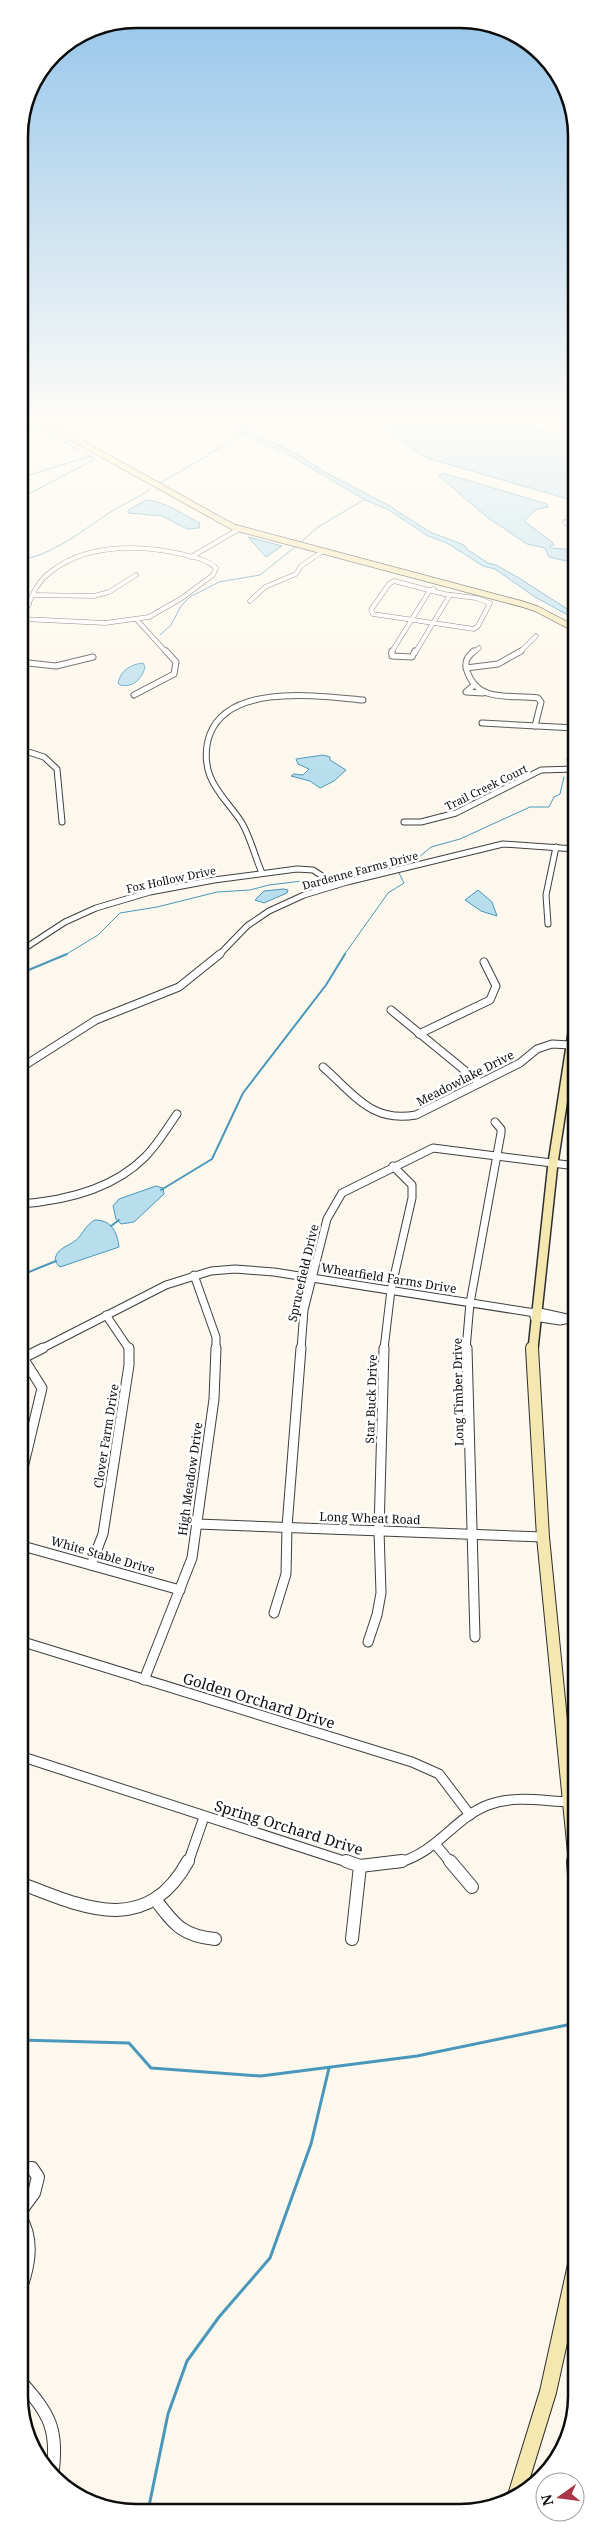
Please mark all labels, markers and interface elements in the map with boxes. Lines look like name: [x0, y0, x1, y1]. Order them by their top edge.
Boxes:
street label: Trail Creek Court: [442, 761, 530, 813]
street label: Dardenne Farms Drive: [300, 847, 420, 893]
street label: Fox Hollow Drive: [125, 862, 217, 896]
street label: Meadowlake Drive: [413, 1046, 517, 1110]
street label: Sprucefield Drive: [284, 1223, 322, 1323]
street label: Wheatfield Farms Drive: [320, 1259, 458, 1297]
street label: Long Timber Drive: [449, 1338, 467, 1446]
street label: Star Buck Drive: [361, 1354, 381, 1444]
street label: Clover Farm Drive: [89, 1383, 123, 1489]
street label: High Meadow Drive: [174, 1421, 206, 1537]
street label: Long Wheat Road: [319, 1508, 422, 1528]
street label: White Stable Drive: [49, 1532, 157, 1578]
street label: Golden Orchard Drive: [181, 1667, 337, 1733]
street label: Spring Orchard Drive: [212, 1795, 366, 1859]
north arrow: [535, 2472, 585, 2522]
text: N: [536, 2493, 557, 2508]

